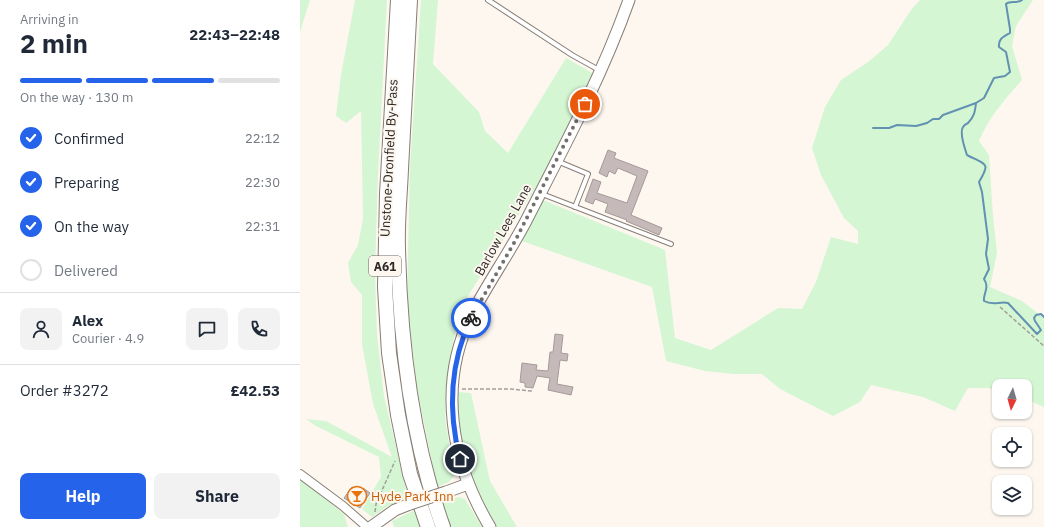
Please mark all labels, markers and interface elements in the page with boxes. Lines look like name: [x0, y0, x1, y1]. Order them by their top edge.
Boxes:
text: Arriving in: [20, 11, 79, 28]
text: 22:43–22:48: [189, 25, 280, 44]
text: 2 min: [20, 26, 88, 60]
street label: Unstone-Dronfield By-Pass: [376, 79, 402, 237]
pin: [568, 87, 602, 121]
text: On the way · 130 m: [20, 89, 133, 106]
icon: bag: [574, 93, 596, 115]
icon: check: [20, 127, 42, 149]
text: Confirmed: [54, 129, 124, 148]
text: 22:12: [245, 130, 280, 147]
icon: check: [20, 171, 42, 193]
text: Preparing: [54, 173, 119, 192]
text: 22:30: [245, 174, 280, 191]
street label: Barlow Lees Lane: [471, 181, 535, 279]
icon: check: [20, 215, 42, 237]
text: On the way: [54, 217, 129, 236]
text: 22:31: [245, 218, 280, 235]
road number: A61: [369, 256, 401, 276]
text: Delivered: [54, 261, 118, 280]
courier: [451, 298, 491, 338]
icon: bike: [460, 307, 482, 329]
button: person: [20, 308, 62, 350]
button: chat: [186, 308, 228, 350]
button: phone: [238, 308, 280, 350]
text: Alex: [72, 311, 103, 330]
text: Courier · 4.9: [72, 330, 144, 347]
north arrow: [992, 379, 1032, 419]
map controls: [992, 379, 1032, 515]
text: Order #3272: [20, 381, 109, 400]
text: £42.53: [231, 381, 280, 400]
button: locate: [992, 427, 1032, 467]
pin: [443, 442, 477, 476]
icon: home: [449, 448, 471, 470]
button: Help: [20, 473, 146, 519]
button: Share: [154, 473, 280, 519]
button: layers: [992, 475, 1032, 515]
bar icon: Hyde Park Inn: [346, 485, 368, 507]
place label: Hyde Park Inn: [371, 488, 454, 505]

